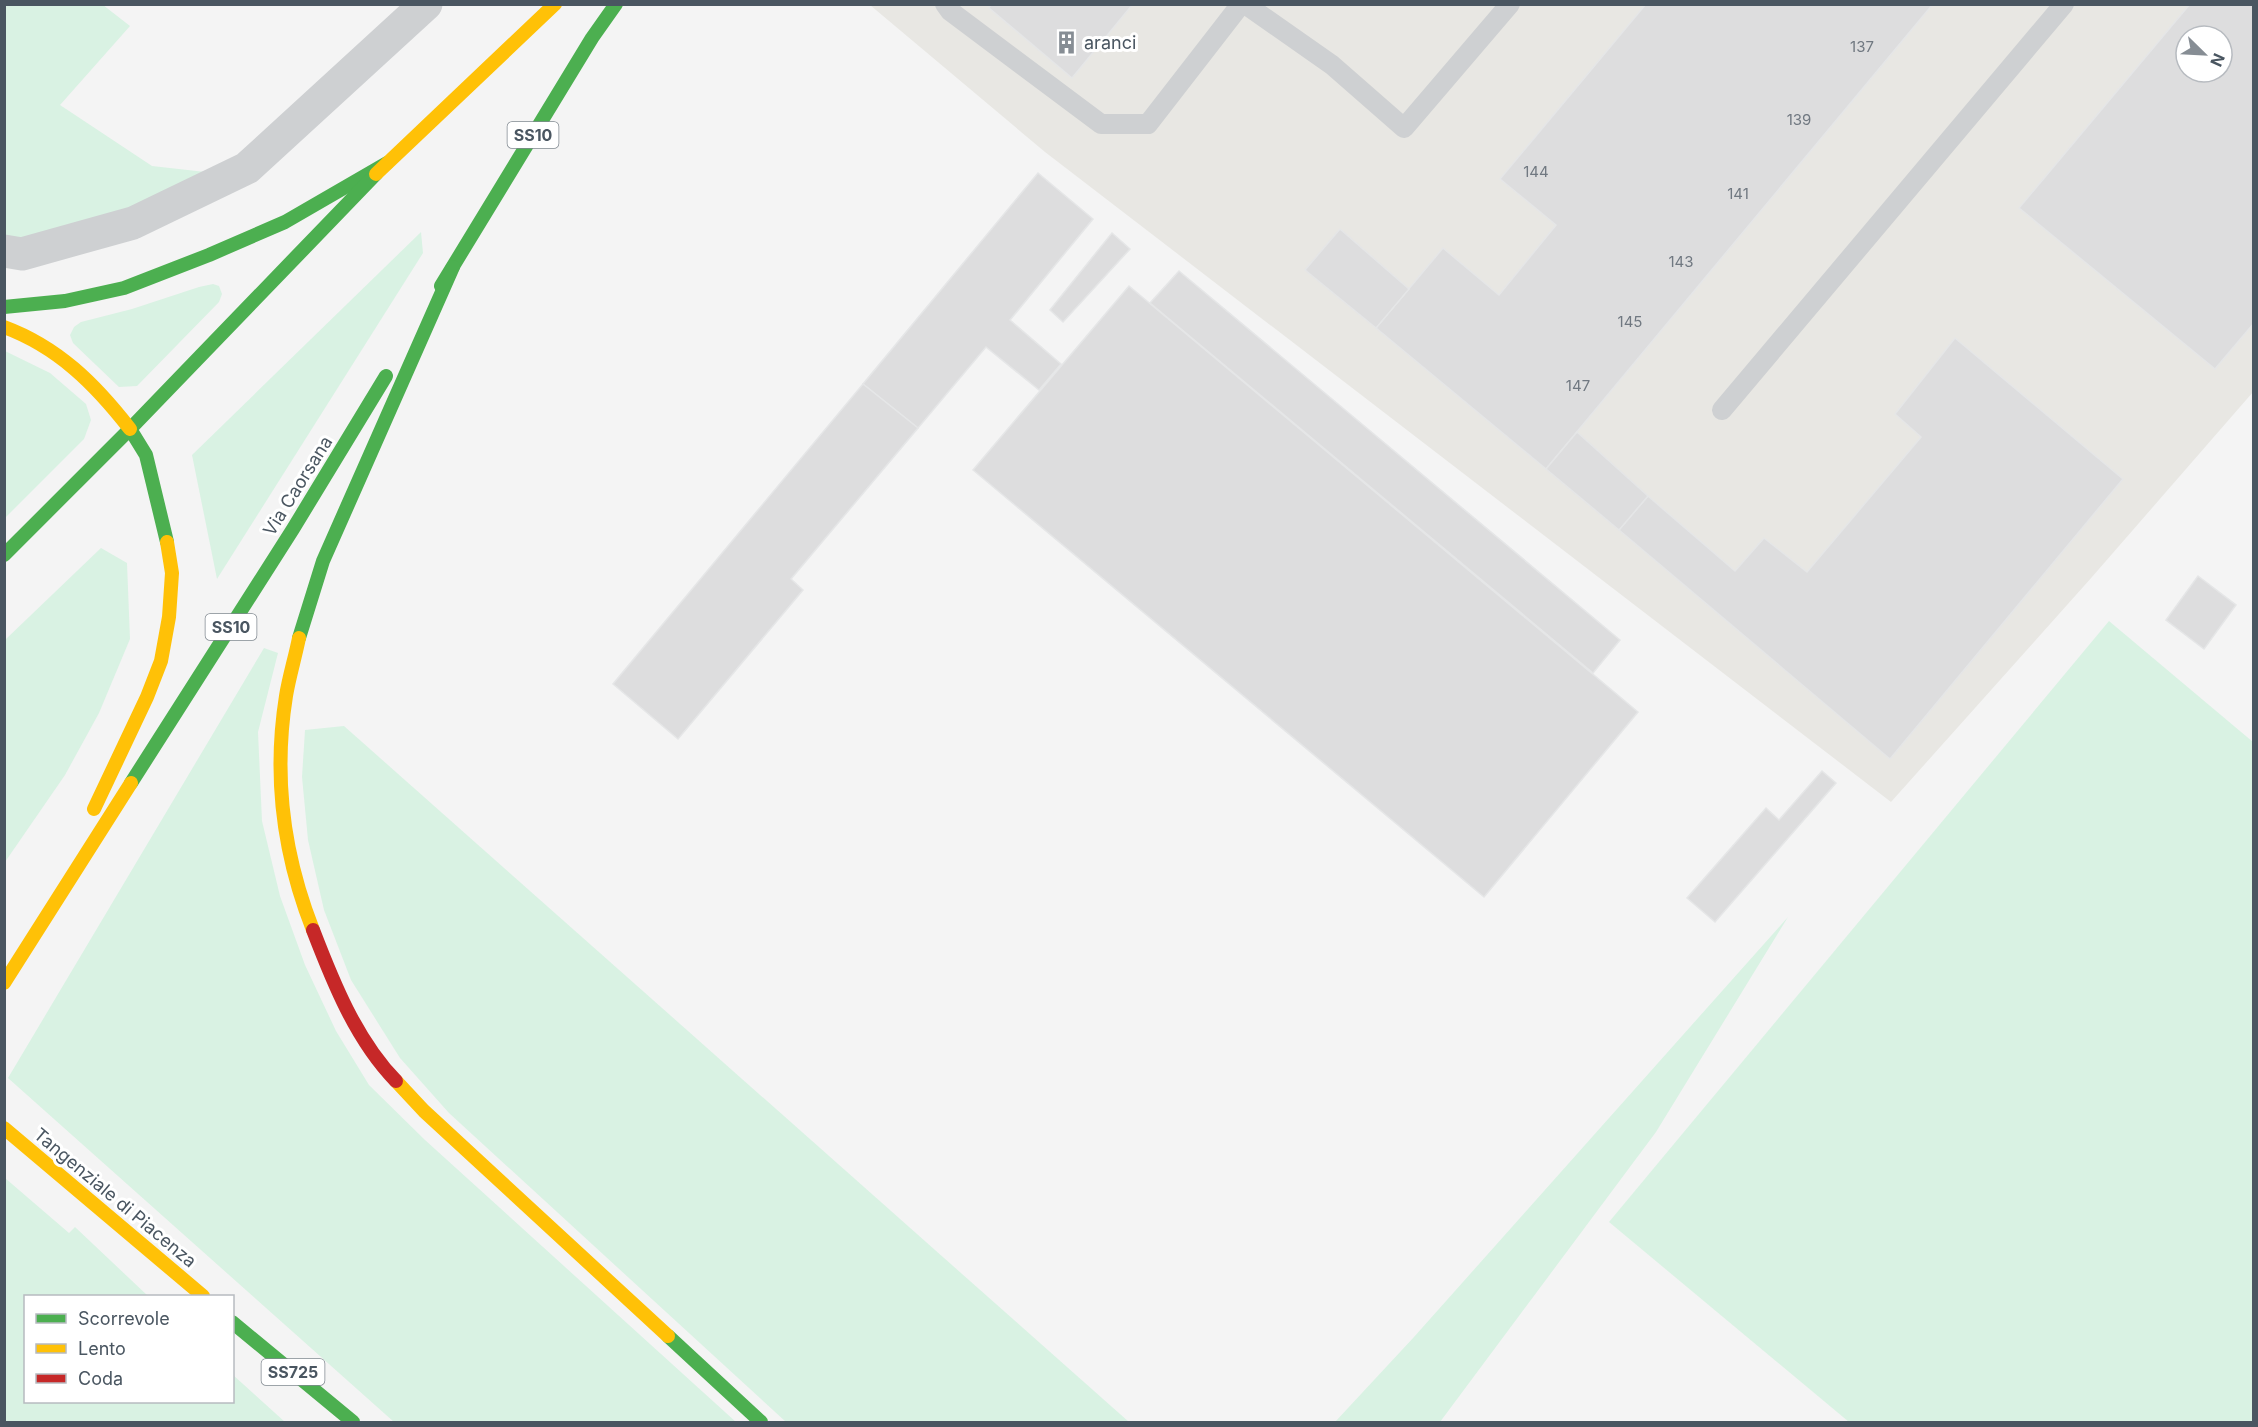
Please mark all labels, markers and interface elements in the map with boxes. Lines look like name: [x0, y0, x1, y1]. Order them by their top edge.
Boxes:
north arrow: [2174, 24, 2234, 84]
building icon: aranci: [1053, 30, 1079, 56]
place label: aranci: [1084, 32, 1136, 53]
house number: 137: [1850, 37, 1874, 56]
text: N: [2206, 50, 2229, 70]
house number: 139: [1787, 110, 1811, 129]
road number: SS10: [508, 122, 558, 148]
house number: 144: [1523, 162, 1549, 181]
house number: 141: [1727, 184, 1749, 203]
house number: 143: [1668, 252, 1694, 271]
house number: 145: [1618, 312, 1642, 331]
house number: 147: [1566, 376, 1590, 395]
street label: Via Caorsana: [259, 432, 336, 539]
road number: SS10: [206, 614, 256, 640]
street label: Tangenziale di Piacenza: [30, 1124, 201, 1272]
legend: [24, 1295, 234, 1403]
text: Scorrevole: [78, 1308, 170, 1329]
text: Lento: [78, 1338, 126, 1359]
road number: SS725: [262, 1359, 324, 1385]
text: Coda: [78, 1368, 123, 1389]

